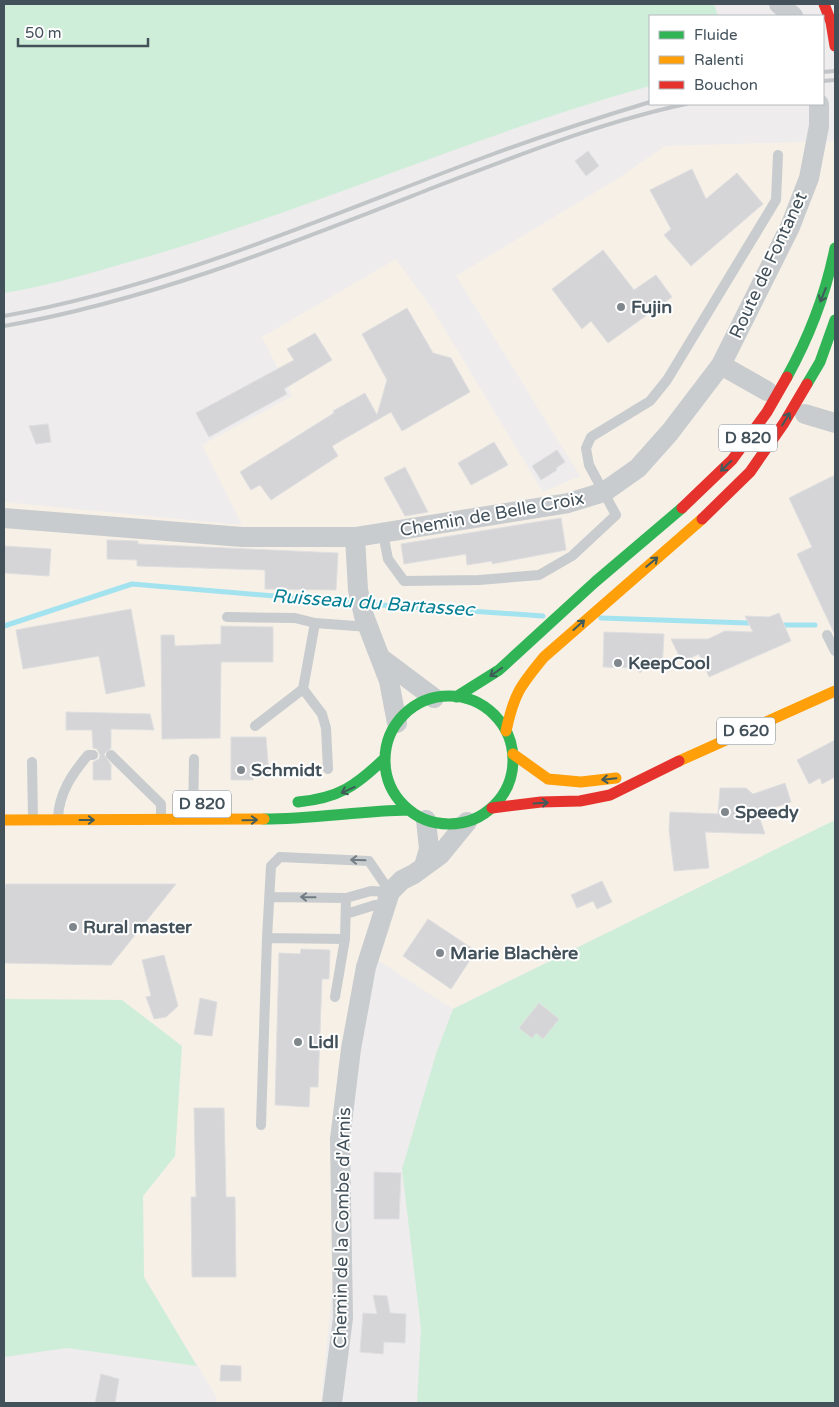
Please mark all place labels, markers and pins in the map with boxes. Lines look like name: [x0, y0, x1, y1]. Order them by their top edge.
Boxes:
place label: Fujin: [631, 296, 672, 318]
marker: Fujin: [615, 301, 627, 313]
place label: KeepCool: [628, 652, 710, 674]
marker: KeepCool: [612, 657, 624, 669]
place label: Schmidt: [251, 759, 322, 781]
marker: Schmidt: [235, 764, 247, 776]
place label: Speedy: [735, 801, 799, 823]
marker: Speedy: [719, 806, 731, 818]
place label: Rural master: [83, 916, 193, 938]
marker: Rural master: [67, 921, 79, 933]
place label: Marie Blachère: [450, 942, 578, 964]
marker: Marie Blachère: [434, 947, 446, 959]
place label: Lidl: [308, 1031, 339, 1053]
marker: Lidl: [292, 1036, 304, 1048]

